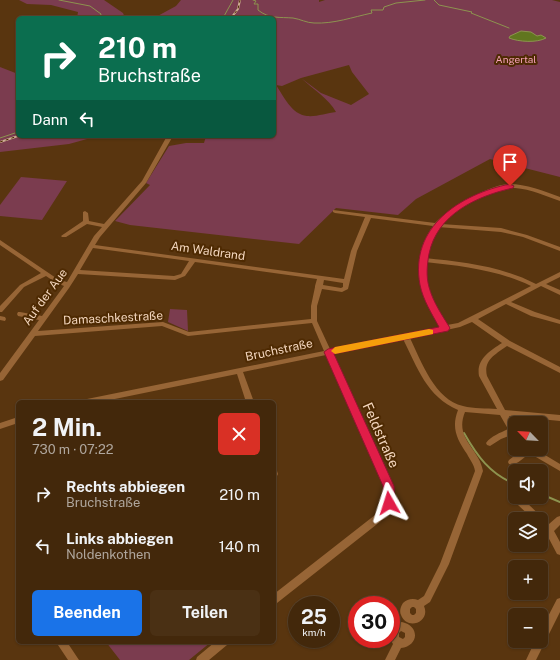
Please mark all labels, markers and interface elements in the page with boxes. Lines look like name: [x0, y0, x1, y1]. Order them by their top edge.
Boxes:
text: 210 m: [98, 31, 177, 64]
icon: right: [32, 32, 84, 84]
park label: Angertal: [496, 53, 536, 65]
text: Bruchstraße: [98, 65, 201, 86]
icon: left: [76, 108, 98, 130]
text: Dann: [32, 111, 68, 128]
pin: [493, 145, 527, 186]
icon: arrive: [499, 151, 521, 173]
street label: Am Waldrand: [170, 239, 246, 263]
street label: Auf der Aue: [20, 266, 70, 328]
street label: Damaschkestraße: [63, 308, 164, 328]
street label: Bruchstraße: [244, 336, 314, 364]
street label: Feldstraße: [359, 400, 403, 470]
text: 2 Min.: [32, 413, 102, 441]
button: close: [218, 413, 260, 455]
north arrow: [508, 416, 548, 456]
map controls: [508, 416, 548, 648]
text: 730 m · 07:22: [32, 442, 113, 457]
button: sound: [508, 464, 548, 504]
text: Rechts abbiegen: [66, 478, 185, 495]
position arrow: [368, 482, 410, 524]
icon: right: [32, 483, 54, 505]
text: 210 m: [219, 486, 260, 503]
text: Bruchstraße: [66, 495, 140, 510]
button: layers: [508, 512, 548, 552]
text: Links abbiegen: [66, 530, 173, 547]
icon: left: [32, 535, 54, 557]
text: 140 m: [219, 538, 260, 555]
text: Noldenkothen: [66, 547, 151, 562]
button: +: [508, 560, 548, 600]
button: Beenden: [32, 590, 142, 636]
button: Teilen: [150, 590, 260, 636]
speed limit sign: 30: [348, 596, 400, 648]
text: 25: [301, 605, 327, 629]
button: −: [508, 608, 548, 648]
text: km/h: [302, 626, 326, 638]

